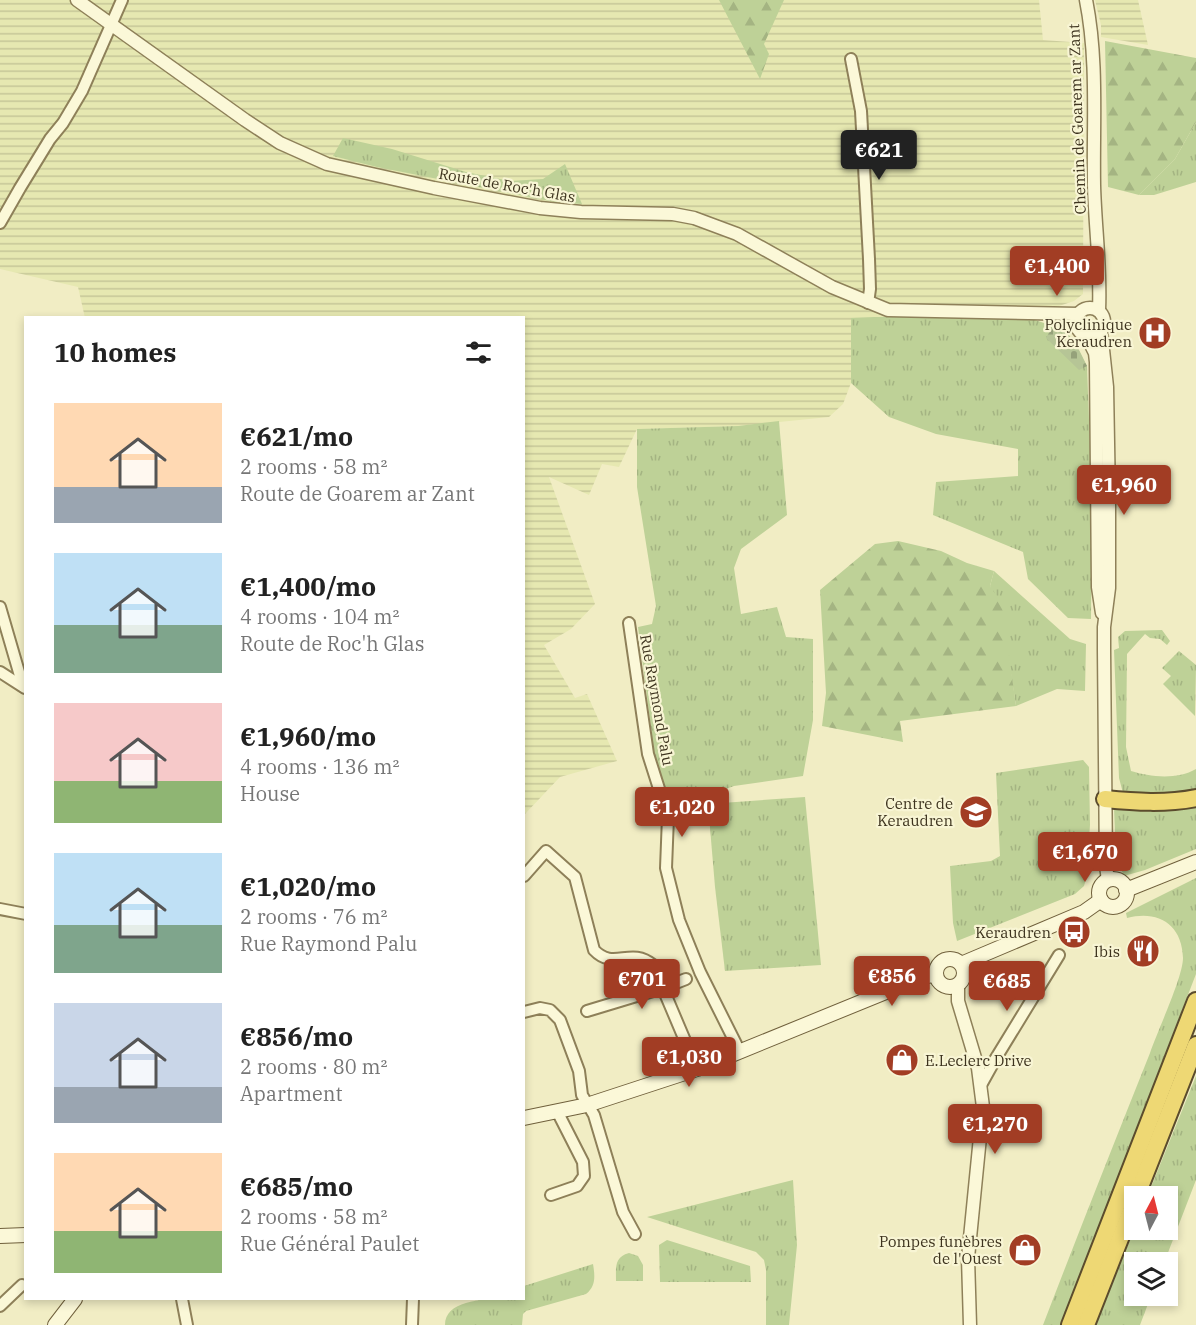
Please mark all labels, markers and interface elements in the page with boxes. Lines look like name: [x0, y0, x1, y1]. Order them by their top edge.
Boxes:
street label: Chemin de Goarem ar Zant: [1064, 23, 1090, 215]
pin: €621: [843, 130, 915, 181]
text: €621: [855, 136, 903, 163]
street label: Route de Roc'h Glas: [437, 164, 577, 206]
pin: €1,400: [1008, 246, 1106, 297]
text: €1,400: [1024, 252, 1090, 279]
place label: Polyclinique Keraudren: [1045, 315, 1132, 351]
hospital icon: Polyclinique Keraudren: [1137, 315, 1173, 351]
text: 10 homes: [54, 335, 176, 369]
icon: filters: [462, 336, 495, 369]
text: €621/mo: [240, 419, 353, 453]
icon: home: [102, 427, 174, 499]
text: 2 rooms · 58 m²: [240, 453, 387, 480]
pin: €1,960: [1075, 465, 1173, 516]
text: €1,960: [1091, 471, 1157, 498]
text: Route de Goarem ar Zant: [240, 480, 475, 507]
text: €1,400/mo: [240, 569, 376, 603]
icon: home: [102, 577, 174, 649]
text: 4 rooms · 104 m²: [240, 603, 399, 630]
text: Route de Roc'h Glas: [240, 630, 425, 657]
street label: Rue Raymond Palu: [636, 633, 678, 767]
text: €1,960/mo: [240, 719, 376, 753]
icon: home: [102, 727, 174, 799]
text: 4 rooms · 136 m²: [240, 753, 399, 780]
text: House: [240, 780, 300, 807]
pin: €1,020: [633, 787, 731, 838]
text: €1,020: [649, 793, 715, 820]
place label: Centre de Keraudren: [877, 794, 953, 830]
school or university icon: Centre de Keraudren: [958, 794, 994, 830]
pin: €1,670: [1036, 832, 1134, 883]
text: €1,670: [1052, 838, 1118, 865]
text: €1,020/mo: [240, 869, 376, 903]
icon: home: [102, 877, 174, 949]
text: 2 rooms · 76 m²: [240, 903, 387, 930]
bus stop icon: Keraudren: [1056, 914, 1092, 950]
place label: Keraudren: [975, 923, 1051, 942]
text: Rue Raymond Palu: [240, 930, 417, 957]
restaurant icon: Ibis: [1125, 933, 1161, 969]
place label: Ibis: [1094, 942, 1120, 961]
pin: €856: [856, 956, 928, 1007]
pin: €701: [606, 959, 678, 1010]
pin: €685: [971, 961, 1043, 1012]
text: €856: [868, 962, 916, 989]
text: €701: [618, 965, 666, 992]
text: €685: [983, 967, 1031, 994]
text: €856/mo: [240, 1019, 353, 1053]
icon: home: [102, 1027, 174, 1099]
pin: €1,030: [640, 1037, 738, 1088]
shop icon: E.Leclerc Drive: [884, 1042, 920, 1078]
text: €1,030: [656, 1043, 722, 1070]
place label: E.Leclerc Drive: [925, 1051, 1032, 1070]
text: 2 rooms · 80 m²: [240, 1053, 387, 1080]
text: Apartment: [240, 1080, 343, 1107]
pin: €1,270: [946, 1104, 1044, 1155]
text: €1,270: [962, 1110, 1028, 1137]
text: €685/mo: [240, 1169, 353, 1203]
icon: home: [102, 1177, 174, 1249]
north arrow: [1124, 1186, 1178, 1240]
map controls: [1124, 1186, 1178, 1306]
text: 2 rooms · 58 m²: [240, 1203, 387, 1230]
text: Rue Général Paulet: [240, 1230, 419, 1257]
place label: Pompes funèbres de l'Ouest: [879, 1232, 1002, 1268]
shop icon: Pompes funèbres de l'Ouest: [1007, 1232, 1043, 1268]
button: layers: [1124, 1252, 1178, 1306]

